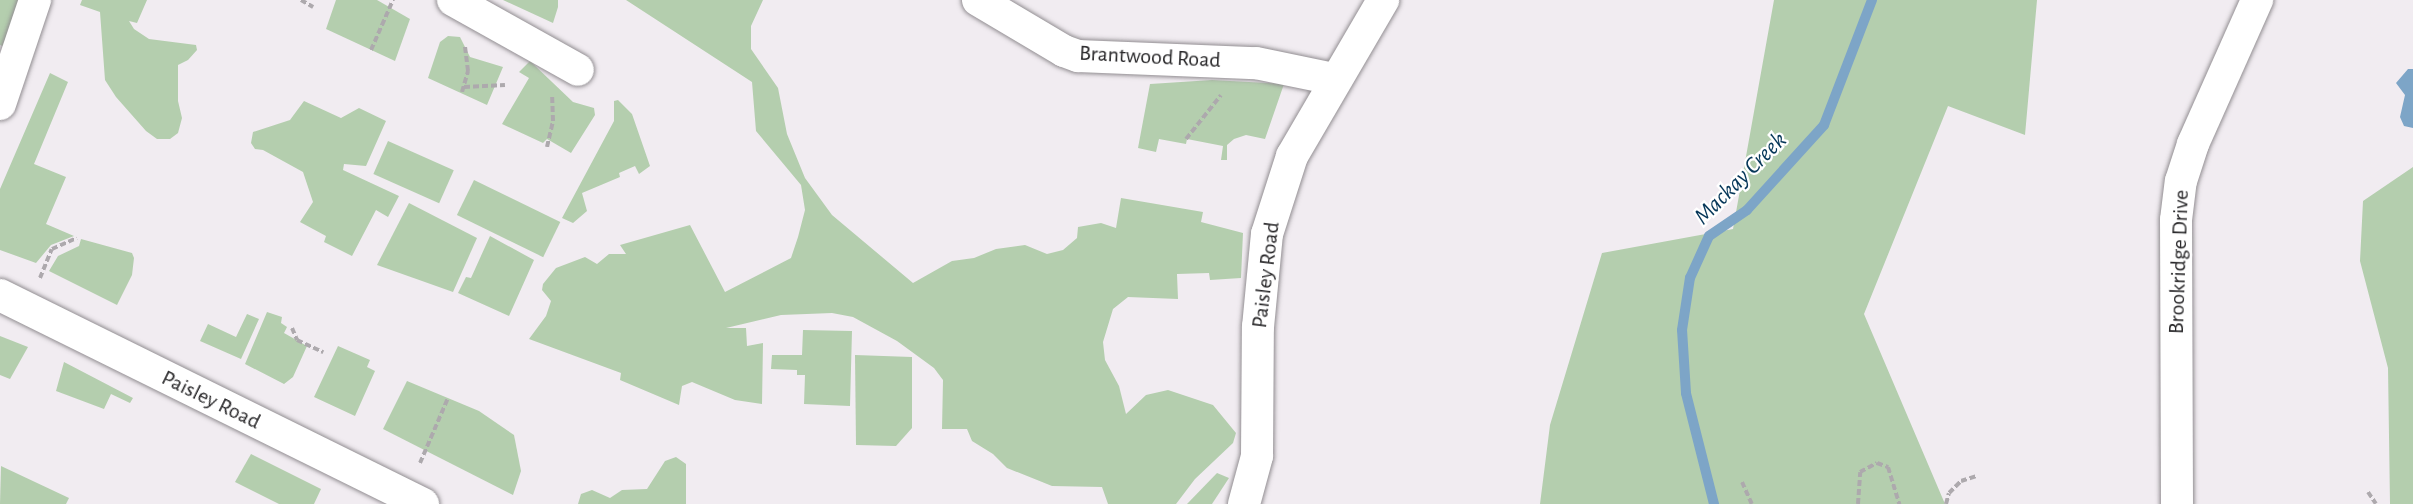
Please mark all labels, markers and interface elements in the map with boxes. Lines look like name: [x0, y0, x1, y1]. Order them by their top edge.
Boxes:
street label: Brantwood Road: [1079, 40, 1221, 74]
water label: Mackay Creek: [1689, 127, 1793, 231]
street label: Brookridge Drive: [2163, 189, 2195, 335]
street label: Paisley Road: [1246, 220, 1286, 330]
street label: Paisley Road: [157, 365, 265, 435]

